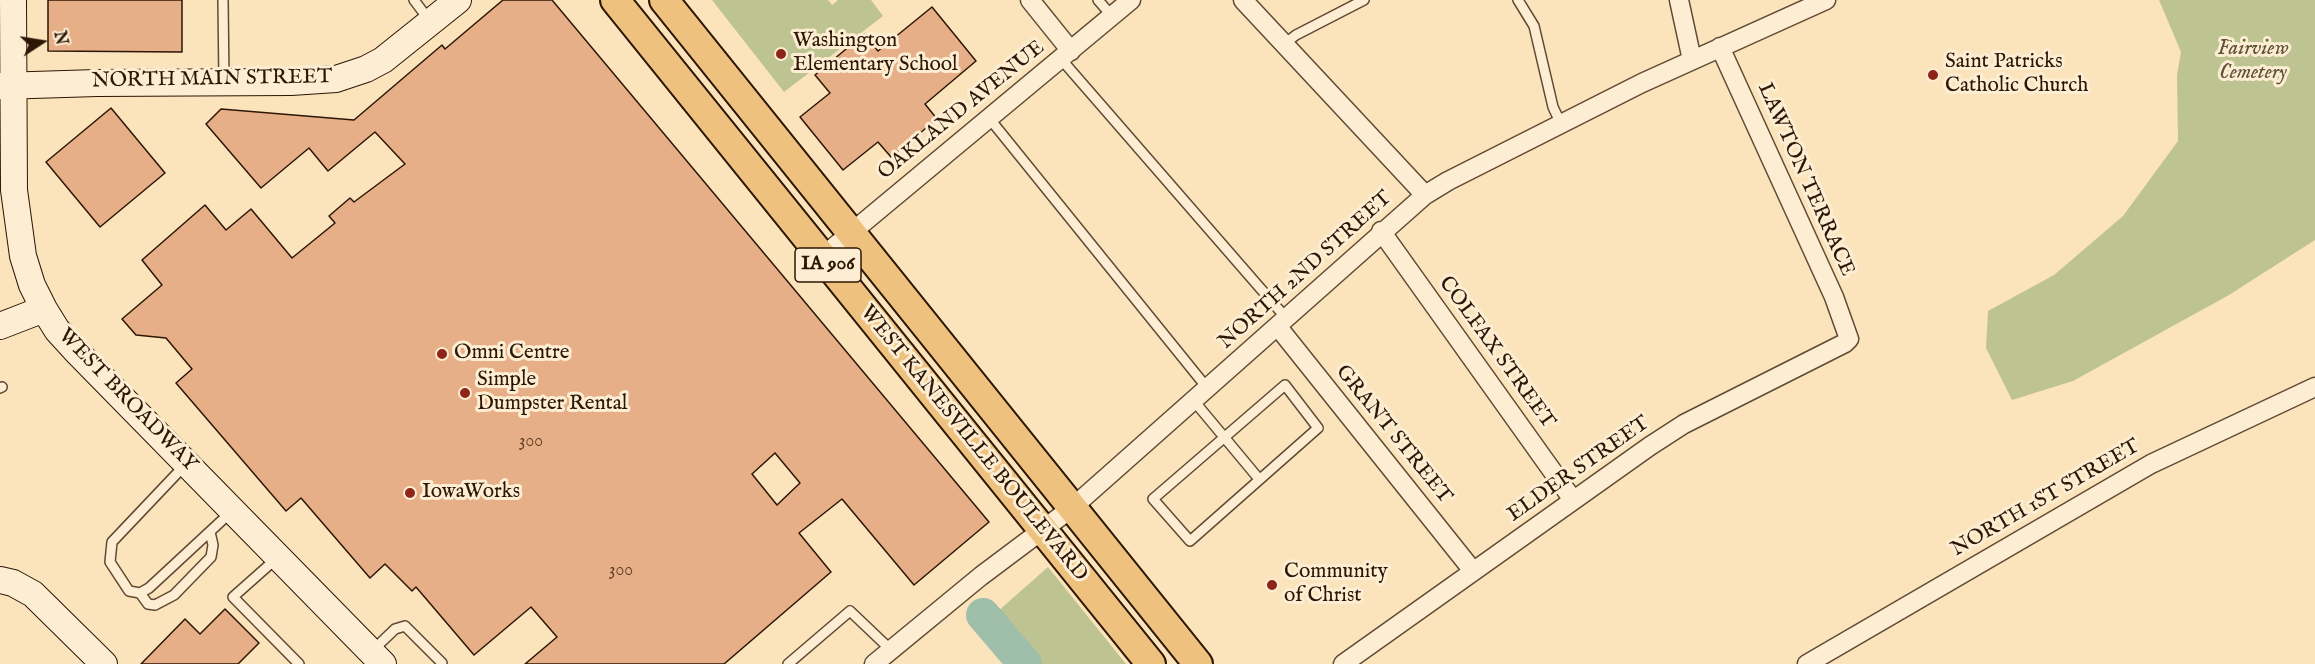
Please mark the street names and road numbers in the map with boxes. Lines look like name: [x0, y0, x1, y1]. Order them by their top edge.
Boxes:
street label: OAKLAND AVENUE: [874, 36, 1050, 186]
street label: NORTH MAIN STREET: [91, 65, 333, 95]
street label: LAWTON TERRACE: [1751, 79, 1859, 281]
street label: NORTH 2ND STREET: [1214, 187, 1398, 355]
road number: IA 906: [795, 248, 861, 282]
street label: COLFAX STREET: [1432, 272, 1560, 434]
street label: WEST KANESVILLE BOULEVARD: [854, 301, 1092, 587]
street label: WEST BROADWAY: [52, 324, 202, 478]
street label: GRANT STREET: [1329, 361, 1457, 509]
street label: ELDER STREET: [1503, 412, 1655, 528]
street label: NORTH 1ST STREET: [1947, 435, 2145, 563]

